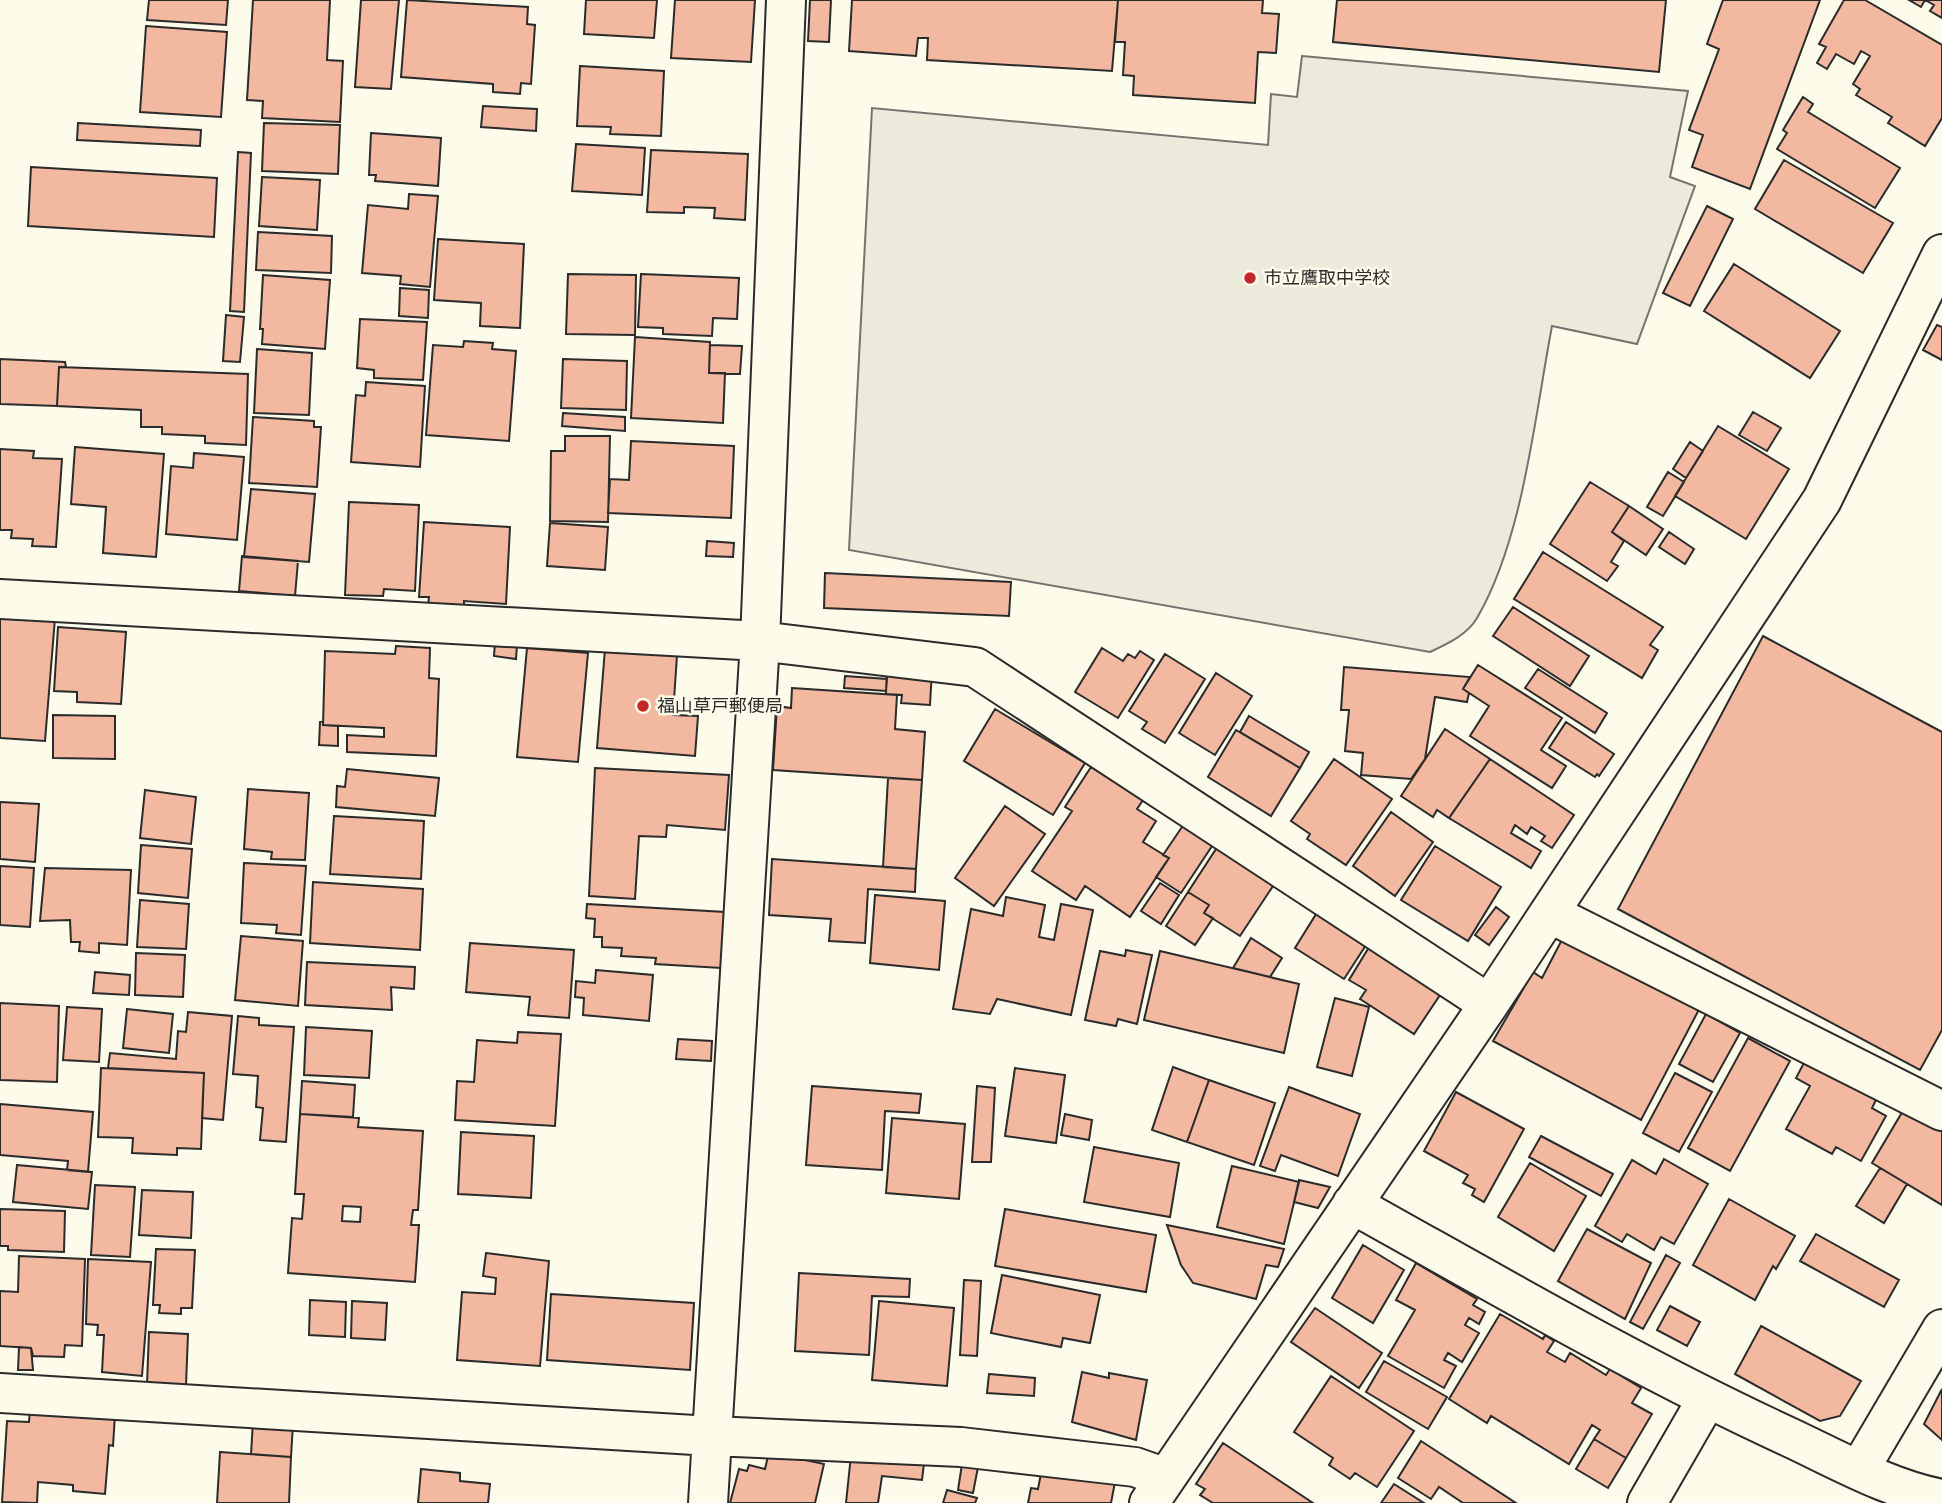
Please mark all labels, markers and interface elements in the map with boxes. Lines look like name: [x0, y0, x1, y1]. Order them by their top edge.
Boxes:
place label: 市立鷹取中学校: [1264, 265, 1390, 290]
marker: 市立鷹取中学校: [1242, 270, 1258, 286]
place label: 福山草戸郵便局: [657, 693, 783, 718]
marker: 福山草戸郵便局: [635, 698, 651, 714]

